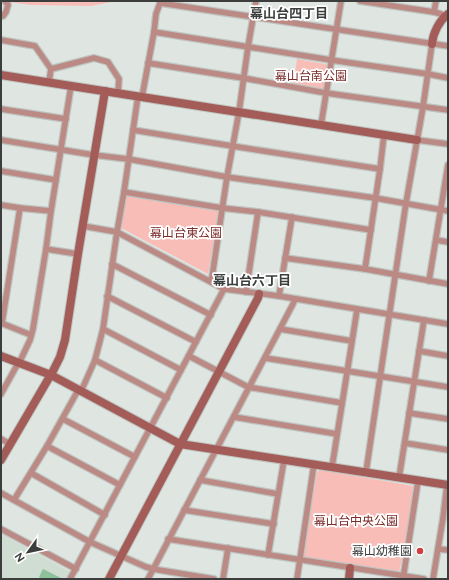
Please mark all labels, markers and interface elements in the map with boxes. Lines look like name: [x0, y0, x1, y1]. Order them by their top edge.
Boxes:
district label: 幕山台四丁目: [250, 6, 328, 21]
park label: 幕山台南公園: [275, 69, 347, 83]
park label: 幕山台東公園: [150, 226, 222, 240]
district label: 幕山台六丁目: [213, 273, 291, 288]
park label: 幕山台中央公園: [314, 514, 398, 528]
north arrow: [8, 532, 48, 572]
place label: 幕山幼稚園: [352, 544, 412, 558]
marker: 幕山幼稚園: [415, 546, 425, 556]
text: N: [12, 550, 28, 564]

